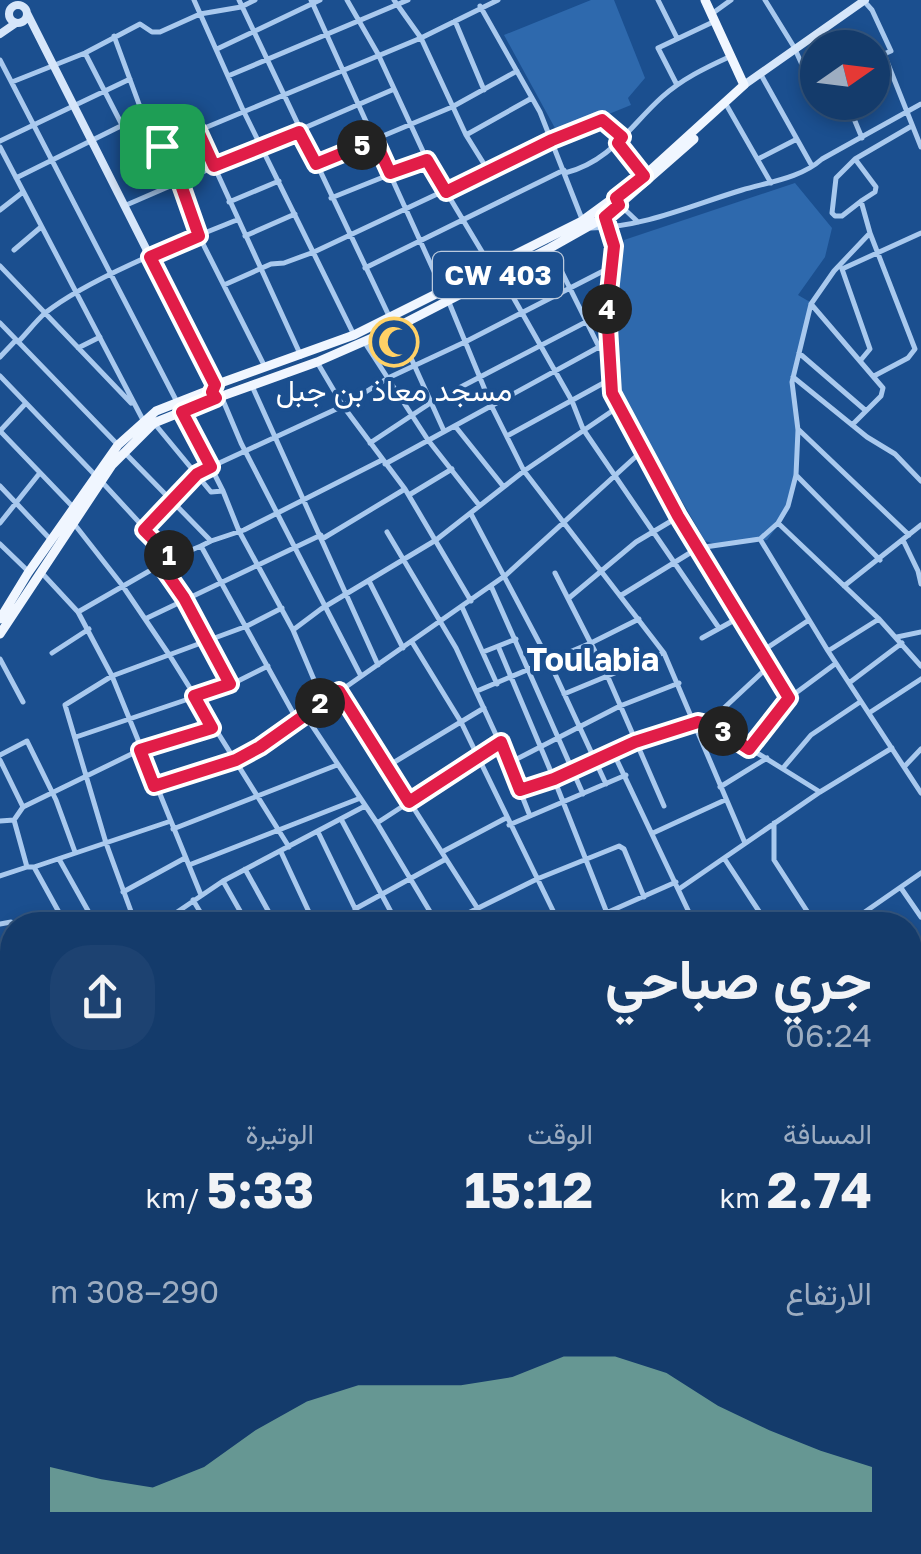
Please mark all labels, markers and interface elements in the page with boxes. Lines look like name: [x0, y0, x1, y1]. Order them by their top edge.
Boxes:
north arrow: [800, 30, 890, 120]
map controls: [800, 30, 890, 120]
pin: [120, 104, 205, 189]
icon: arrive: [135, 119, 190, 174]
pin: 5: [337, 120, 387, 170]
text: 5: [353, 128, 371, 161]
road number: CW 403: [433, 252, 563, 298]
pin: 4: [582, 284, 632, 334]
text: 4: [598, 292, 616, 325]
mosque icon: مسجد معاذ بن جبل: [368, 316, 420, 368]
place label: مسجد معاذ بن جبل: [276, 372, 512, 409]
pin: 1: [144, 530, 194, 580]
text: 1: [162, 538, 176, 571]
district label: Toulabia: [527, 640, 659, 678]
pin: 2: [295, 678, 345, 728]
text: 2: [311, 686, 329, 719]
pin: 3: [698, 706, 748, 756]
text: 3: [714, 714, 732, 747]
button: share: [50, 945, 155, 1050]
text: جري صباحي: [605, 945, 872, 1011]
text: 06:24: [785, 1016, 872, 1054]
text: الوتيرة: [246, 1117, 314, 1150]
text: الوقت: [527, 1117, 593, 1150]
text: المسافة: [783, 1117, 872, 1150]
text: 5:33: [207, 1159, 314, 1219]
text: 15:12: [465, 1159, 593, 1219]
text: 2.74: [767, 1159, 872, 1219]
text: /km: [145, 1181, 207, 1214]
text: km: [719, 1181, 767, 1214]
text: 290–308 m: [50, 1272, 219, 1310]
text: الارتفاع: [785, 1274, 872, 1312]

